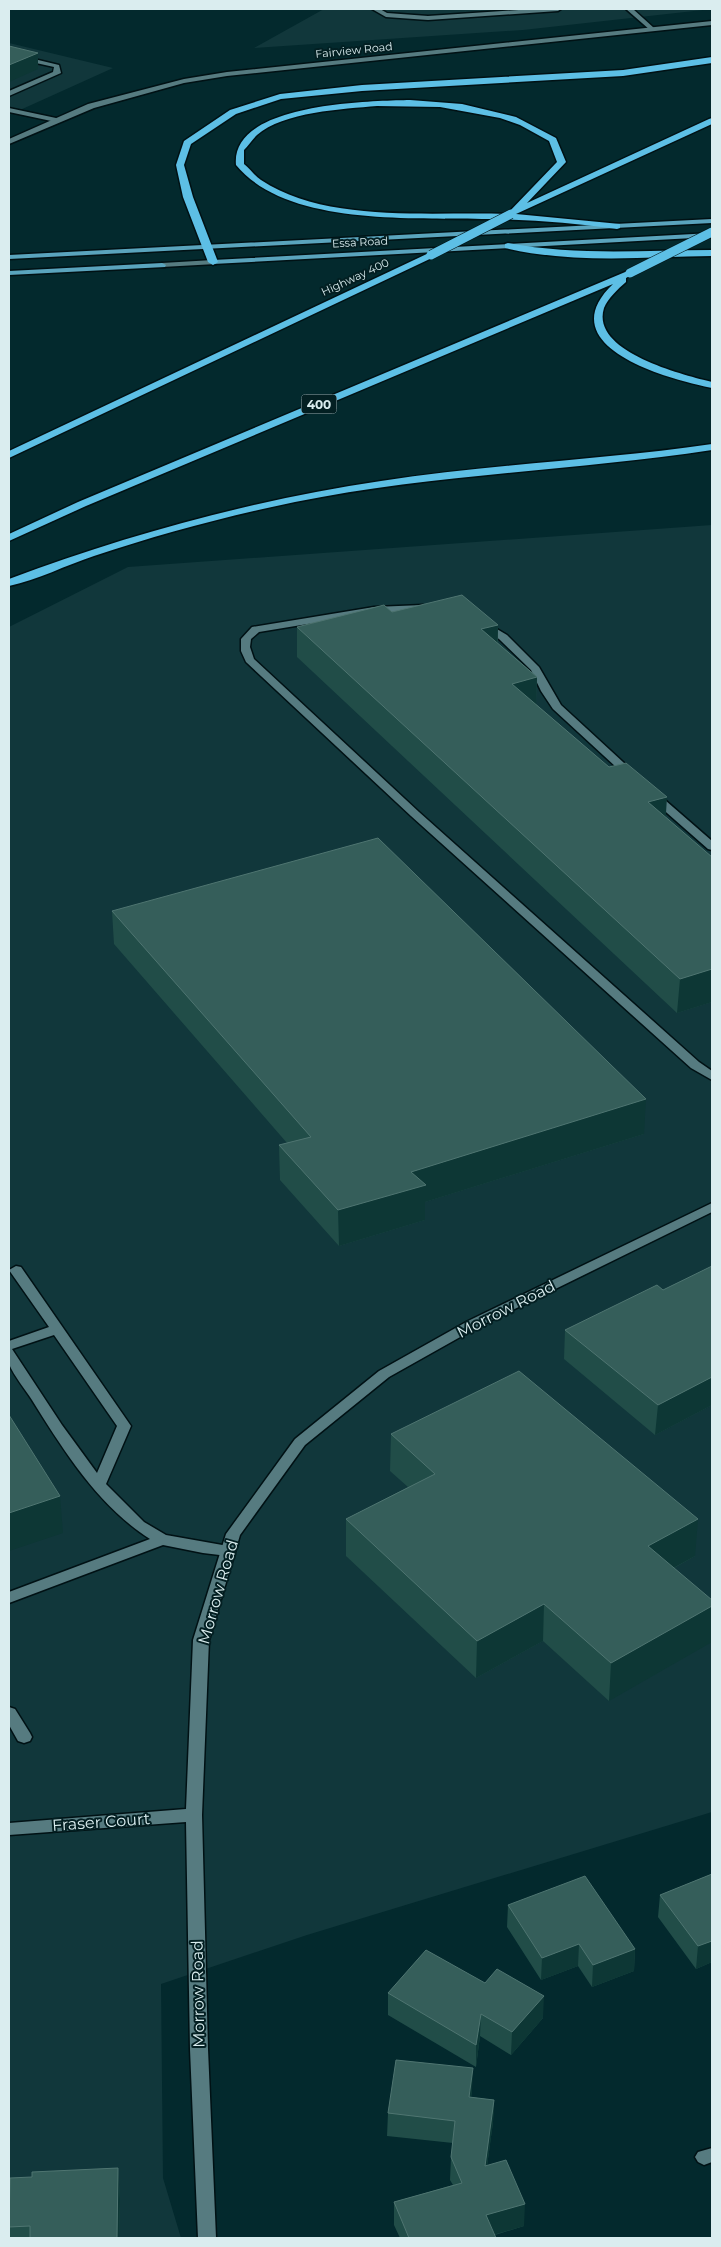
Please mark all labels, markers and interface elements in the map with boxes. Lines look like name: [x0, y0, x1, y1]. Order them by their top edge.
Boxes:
street label: Fairview Road: [315, 39, 393, 61]
street label: Essa Road: [332, 234, 388, 250]
street label: Highway 400: [319, 255, 391, 299]
road number: 400: [302, 394, 336, 414]
street label: Morrow Road: [454, 1276, 558, 1342]
street label: Morrow Road: [194, 1538, 242, 1646]
street label: Fraser Court: [51, 1809, 151, 1835]
street label: Morrow Road: [188, 1940, 208, 2048]

